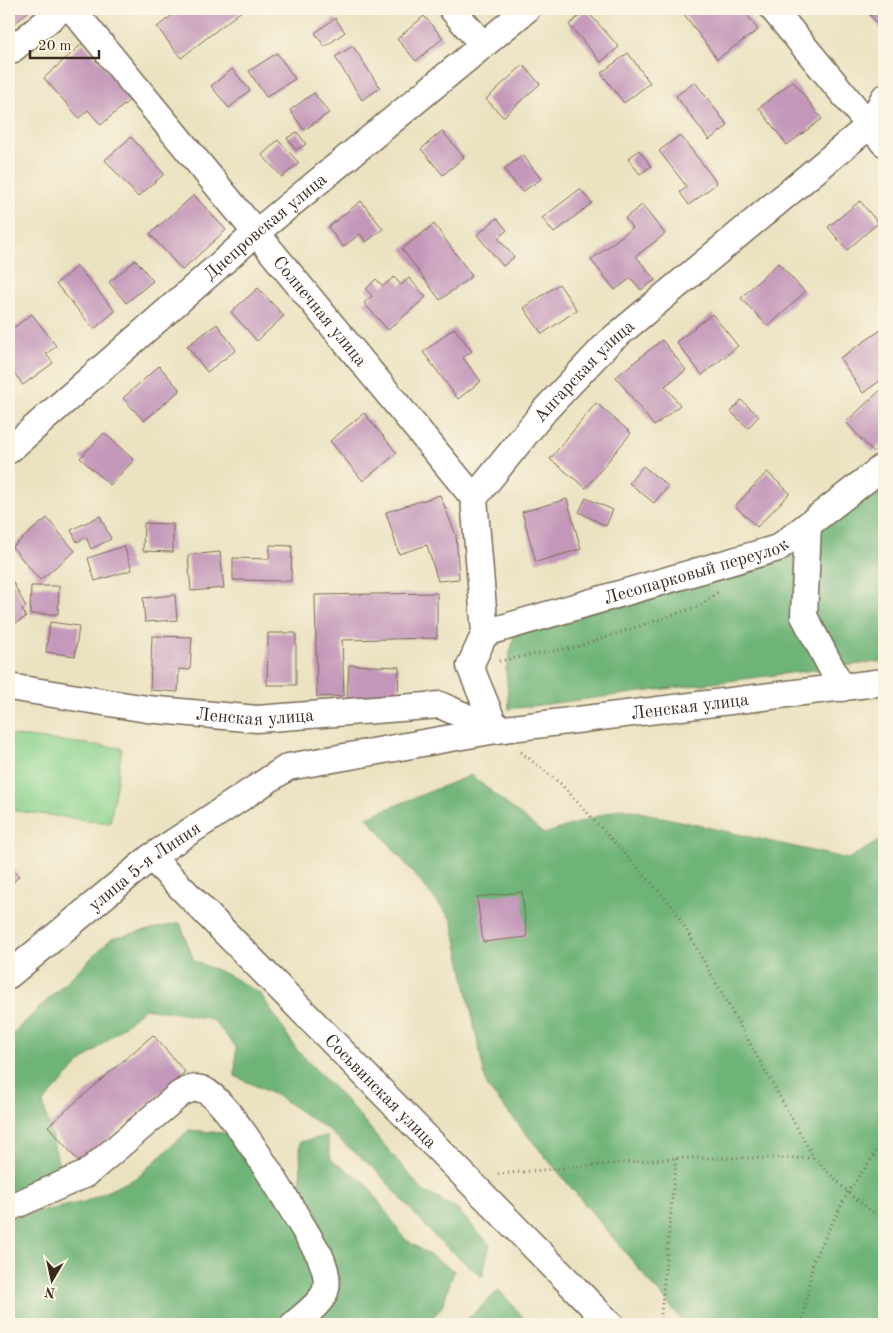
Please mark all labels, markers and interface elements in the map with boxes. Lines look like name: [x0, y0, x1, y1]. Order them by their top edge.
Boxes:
scale bar: [30, 28, 99, 60]
text: 20 m: [38, 39, 72, 54]
street label: Днепровская улица: [201, 170, 331, 284]
street label: Солнечная улица: [269, 253, 370, 370]
street label: Ангарская улица: [531, 317, 638, 426]
street label: Лесопарковый переулок: [602, 535, 793, 608]
street label: Ленская улица: [630, 691, 750, 723]
street label: Ленская улица: [195, 705, 315, 729]
street label: улица 5-я Линия: [86, 819, 204, 915]
street label: Сосьвинская улица: [321, 1031, 440, 1152]
north arrow: [28, 1256, 78, 1306]
text: N: [43, 1284, 57, 1300]

